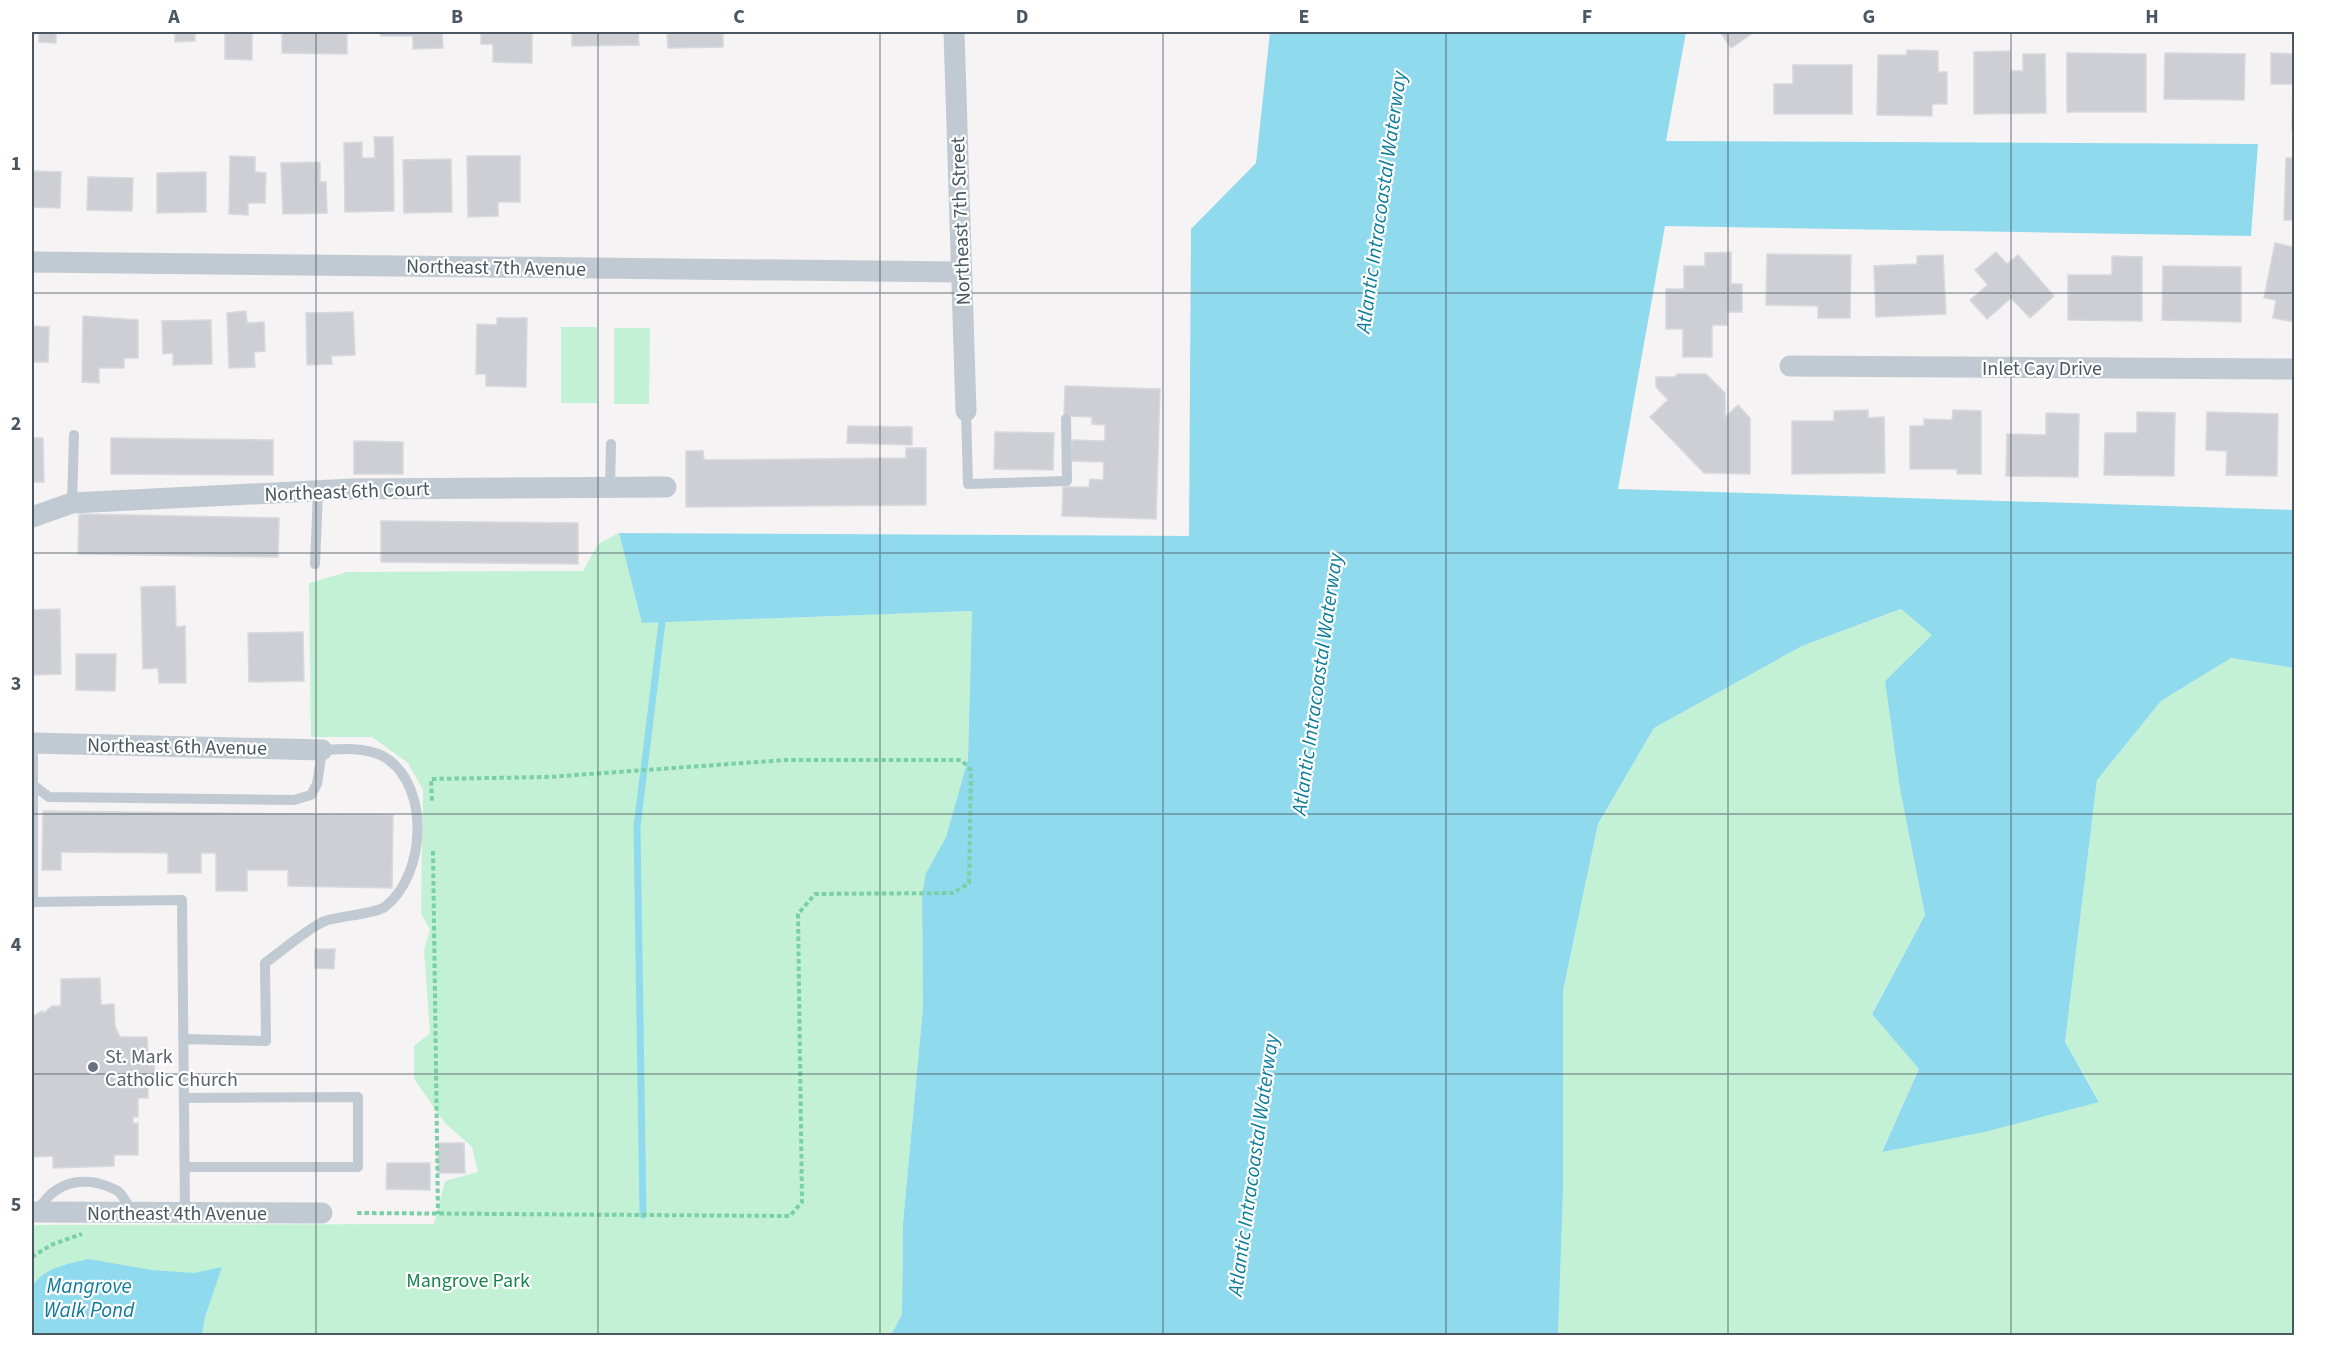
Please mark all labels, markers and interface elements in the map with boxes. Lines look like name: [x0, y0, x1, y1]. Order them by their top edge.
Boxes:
text: A: [167, 3, 180, 31]
text: B: [451, 3, 463, 31]
text: C: [733, 3, 745, 31]
text: D: [1016, 3, 1028, 31]
text: E: [1299, 3, 1309, 31]
text: F: [1582, 3, 1592, 31]
text: G: [1863, 3, 1875, 31]
text: H: [2145, 3, 2159, 31]
water label: Atlantic Intracoastal Waterway: [1347, 68, 1414, 337]
street label: Northeast 7th Street: [944, 136, 978, 306]
text: 1: [11, 150, 21, 178]
street label: Northeast 7th Avenue: [406, 252, 586, 284]
street label: Inlet Cay Drive: [1982, 355, 2102, 383]
text: 2: [11, 410, 21, 438]
street label: Northeast 6th Court: [264, 475, 430, 509]
water label: Atlantic Intracoastal Waterway: [1283, 550, 1350, 819]
text: 3: [11, 670, 21, 698]
street label: Northeast 6th Avenue: [87, 731, 267, 763]
text: 4: [11, 931, 22, 959]
water label: Atlantic Intracoastal Waterway: [1219, 1031, 1286, 1300]
place label: St. Mark Catholic Church: [105, 1043, 238, 1094]
marker: St. Mark Catholic Church: [86, 1060, 100, 1074]
text: 5: [11, 1191, 21, 1219]
street label: Northeast 4th Avenue: [87, 1200, 267, 1228]
park label: Mangrove Park: [406, 1267, 530, 1295]
water label: Mangrove Walk Pond: [44, 1271, 135, 1325]

